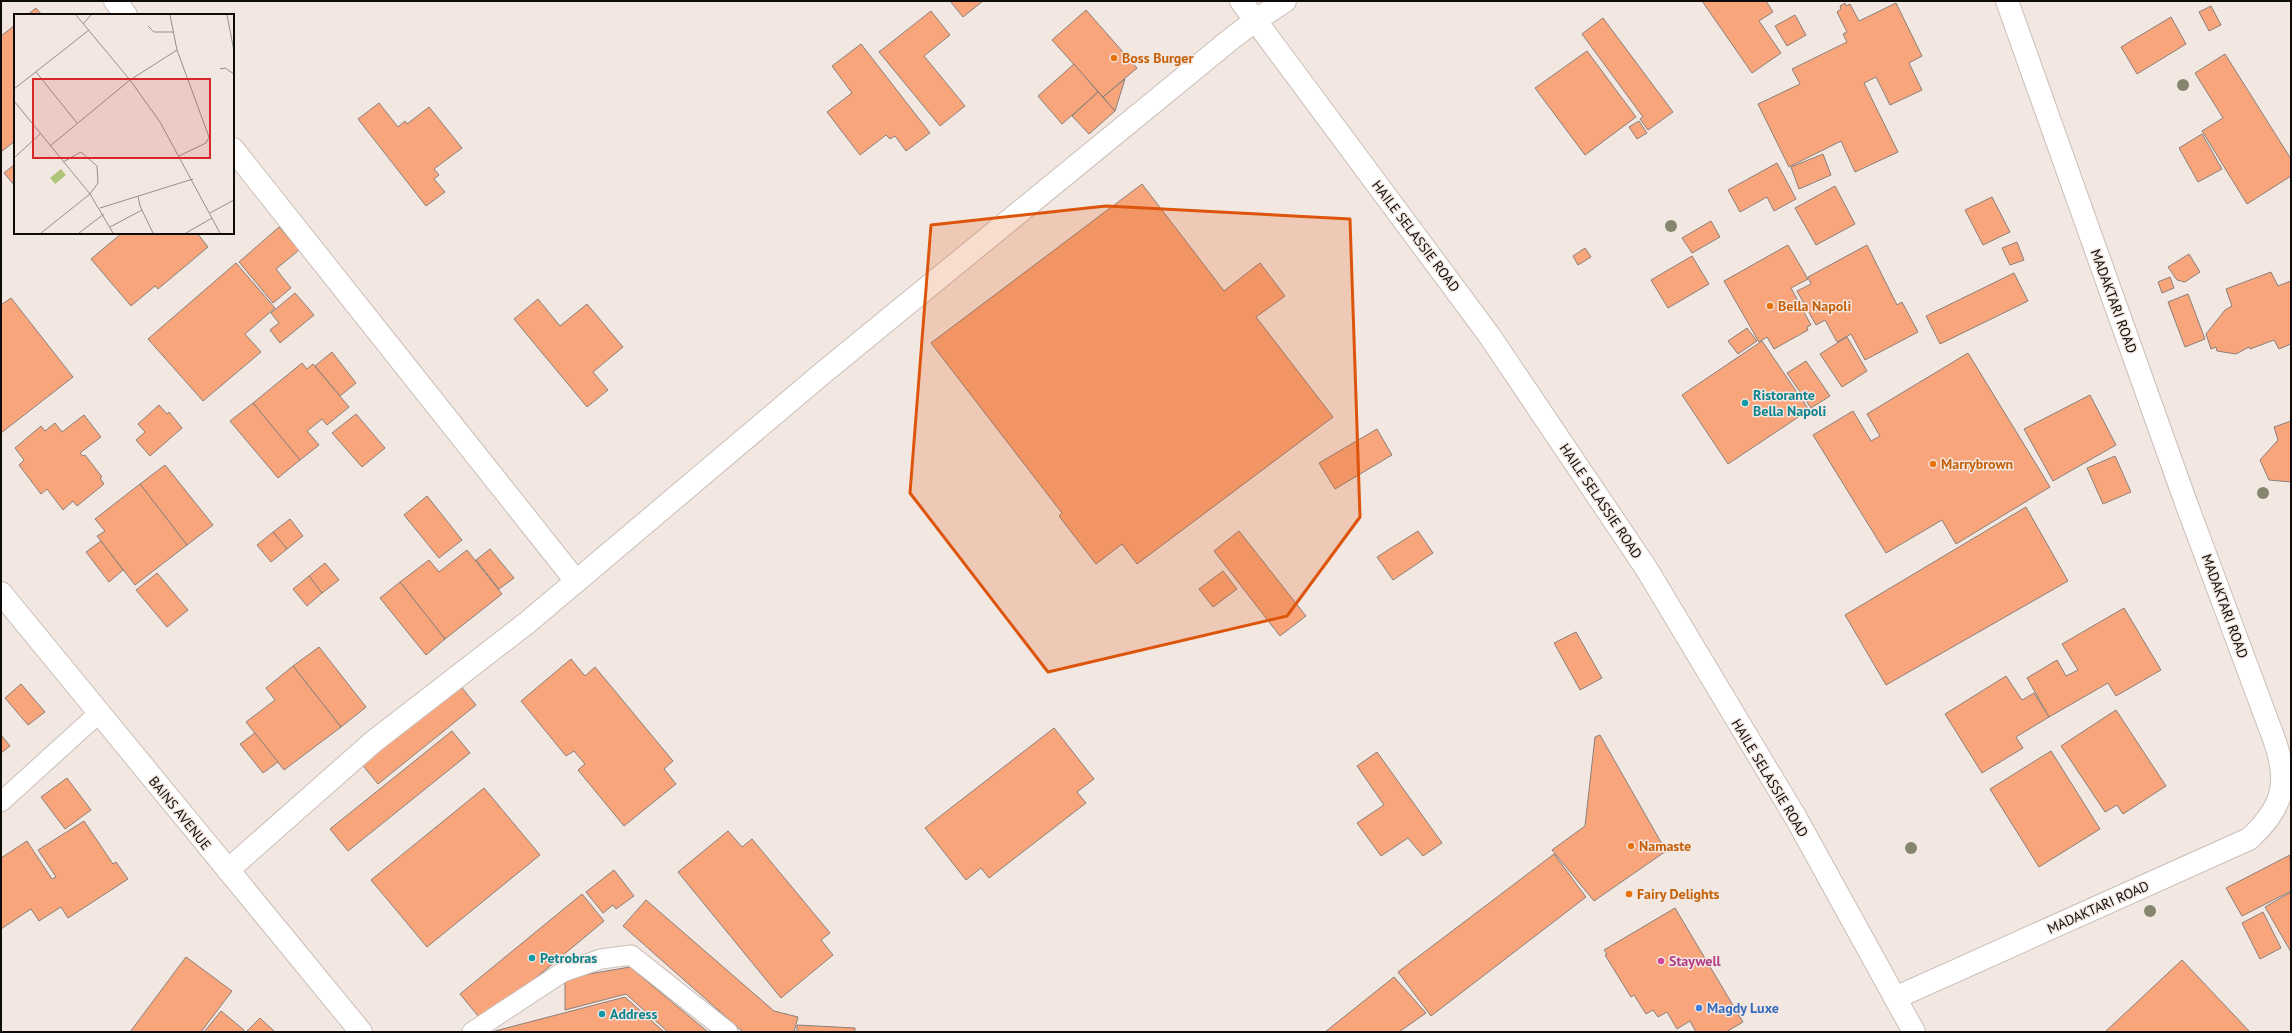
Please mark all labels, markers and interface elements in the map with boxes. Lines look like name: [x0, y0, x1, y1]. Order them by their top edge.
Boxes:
inset map: [14, 14, 234, 234]
place label: Boss Burger: [1122, 49, 1193, 67]
marker: Boss Burger: [1109, 53, 1119, 63]
street label: HAILE SELASSIE ROAD: [1368, 177, 1464, 295]
street label: MADAKTARI ROAD: [2087, 246, 2141, 356]
place label: Bella Napoli: [1778, 297, 1851, 315]
marker: Bella Napoli: [1765, 301, 1775, 311]
place label: Ristorante Bella Napoli: [1753, 386, 1826, 420]
marker: Ristorante Bella Napoli: [1740, 398, 1750, 408]
street label: HAILE SELASSIE ROAD: [1556, 440, 1646, 562]
place label: Marrybrown: [1941, 455, 2013, 473]
marker: Marrybrown: [1928, 459, 1938, 469]
street label: MADAKTARI ROAD: [2198, 551, 2252, 661]
street label: HAILE SELASSIE ROAD: [1728, 715, 1812, 841]
street label: BAINS AVENUE: [145, 772, 215, 854]
place label: Namaste: [1639, 837, 1691, 855]
marker: Namaste: [1626, 841, 1636, 851]
street label: MADAKTARI ROAD: [2044, 876, 2152, 938]
place label: Fairy Delights: [1637, 885, 1720, 903]
marker: Fairy Delights: [1624, 889, 1634, 899]
place label: Petrobras: [540, 949, 597, 967]
place label: Staywell: [1669, 952, 1722, 970]
marker: Petrobras: [527, 953, 537, 963]
marker: Staywell: [1656, 956, 1666, 966]
place label: Magdy Luxe: [1707, 999, 1779, 1017]
marker: Magdy Luxe: [1694, 1003, 1704, 1013]
place label: Address: [610, 1005, 657, 1023]
marker: Address: [597, 1009, 607, 1019]

